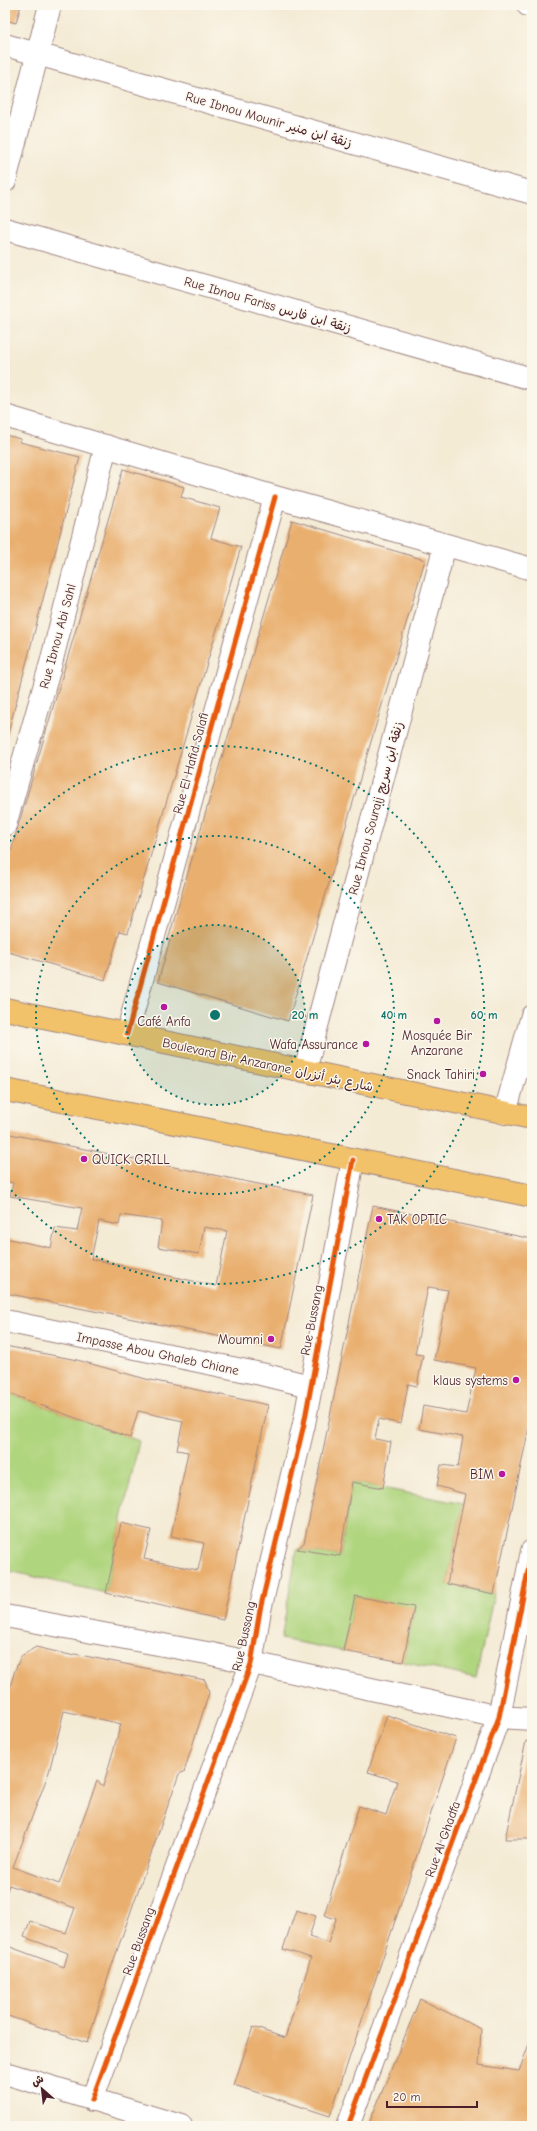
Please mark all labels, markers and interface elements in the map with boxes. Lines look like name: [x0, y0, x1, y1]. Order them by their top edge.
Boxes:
street label: Rue Ibnou Mounir زنقة ابن منير: [184, 89, 354, 151]
street label: Rue Ibnou Fariss زنقة ابن فارس: [182, 273, 353, 337]
street label: Rue Ibnou Abi Sahl: [36, 582, 79, 690]
street label: Rue El Hafid Salafi: [170, 711, 211, 815]
street label: Rue Ibnou Souraij زنقة ابن سريج: [345, 720, 408, 897]
marker: Café Anfa: [159, 1002, 169, 1012]
centre of rings: [208, 1008, 222, 1022]
text: 20 m: [292, 1008, 318, 1022]
text: 40 m: [381, 1008, 407, 1022]
text: 60 m: [471, 1008, 497, 1022]
place label: Café Anfa: [137, 1014, 191, 1029]
marker: Mosquée Bir Anzarane: [432, 1016, 442, 1026]
place label: Mosquée Bir Anzarane: [402, 1028, 473, 1058]
street label: Boulevard Bir Anzarane شارع بئر أنزران: [161, 1035, 375, 1096]
place label: Wafa Assurance: [270, 1037, 358, 1052]
marker: Wafa Assurance: [361, 1039, 371, 1049]
place label: Snack Tahiri: [407, 1067, 475, 1082]
marker: Snack Tahiri: [478, 1069, 488, 1079]
place label: QUICK GRILL: [92, 1152, 170, 1167]
marker: QUICK GRILL: [79, 1154, 89, 1164]
place label: TAK OPTIC: [387, 1212, 447, 1227]
marker: TAK OPTIC: [374, 1214, 384, 1224]
street label: Rue Bussang: [297, 1284, 326, 1357]
street label: Impasse Abou Ghaleb Chiane: [75, 1329, 241, 1378]
place label: Moumni: [218, 1332, 263, 1347]
marker: Moumni: [266, 1334, 276, 1344]
place label: klaus systems: [433, 1373, 508, 1388]
marker: klaus systems: [511, 1375, 521, 1385]
place label: BİM: [470, 1467, 494, 1482]
marker: BİM: [497, 1469, 507, 1479]
street label: Rue Bussang: [229, 1600, 258, 1673]
street label: Rue Al Ghadfa: [422, 1799, 463, 1879]
street label: Rue Bussang: [119, 1905, 158, 1977]
north arrow: [22, 2069, 62, 2109]
text: ش: [29, 2072, 46, 2089]
scale bar: [387, 2083, 477, 2109]
text: 20 m: [393, 2090, 421, 2104]

